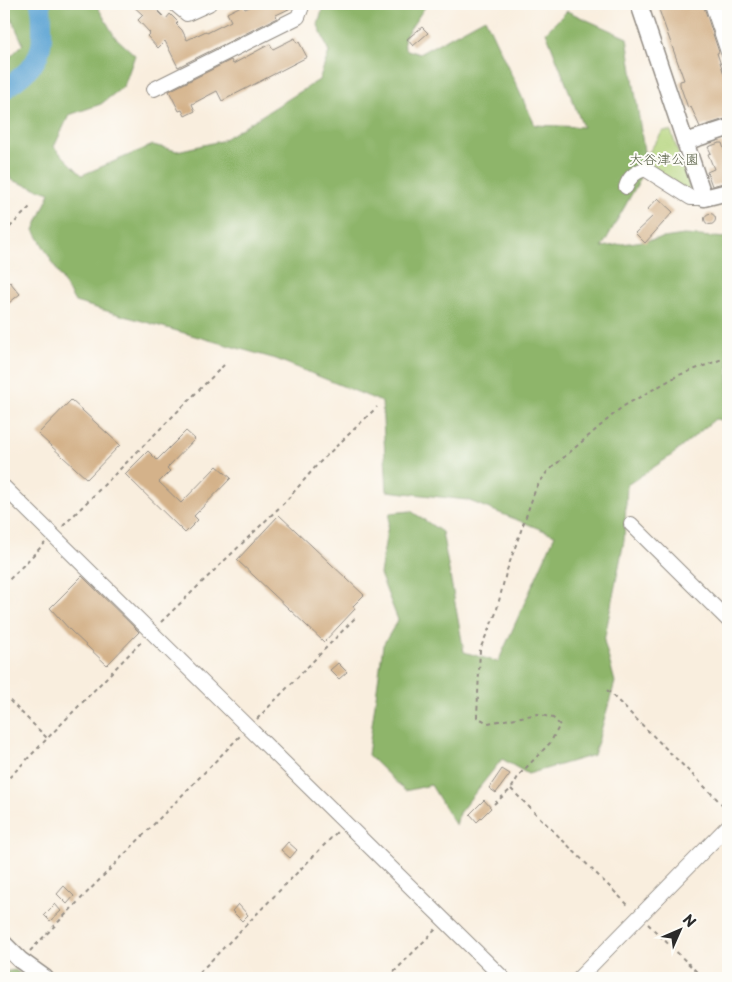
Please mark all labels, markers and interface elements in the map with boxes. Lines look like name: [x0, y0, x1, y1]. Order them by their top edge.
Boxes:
park label: 大谷津公園: [629, 148, 699, 169]
north arrow: [654, 904, 704, 954]
text: N: [678, 909, 701, 932]

